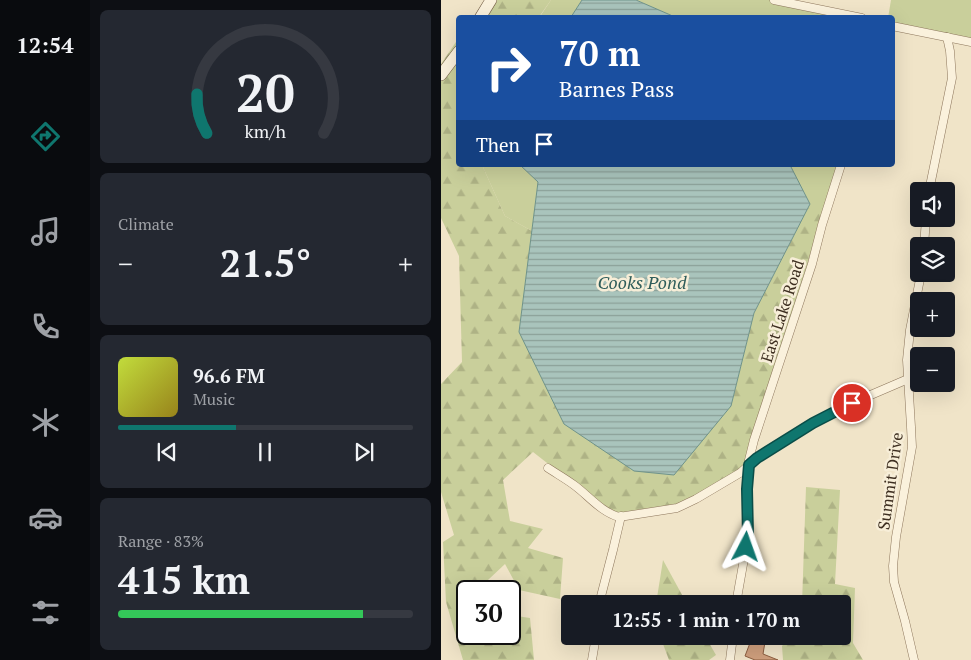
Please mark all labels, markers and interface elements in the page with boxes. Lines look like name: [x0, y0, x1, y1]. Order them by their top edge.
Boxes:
text: 12:54: [16, 30, 74, 59]
text: 70 m: [559, 30, 640, 76]
icon: right: [476, 35, 541, 100]
text: 20: [236, 58, 295, 127]
text: Barnes Pass: [559, 74, 674, 103]
icon: directions: [28, 119, 63, 154]
text: km/h: [245, 119, 287, 143]
icon: arrive: [530, 130, 558, 158]
text: Then: [476, 132, 520, 157]
map controls: [910, 182, 955, 392]
button: sound: [910, 182, 955, 227]
text: Climate: [118, 213, 174, 235]
icon: music: [28, 214, 63, 249]
button: layers: [910, 237, 955, 282]
text: 21.5°: [220, 238, 311, 288]
text: −: [118, 245, 133, 282]
text: +: [398, 245, 413, 282]
street label: East Lake Road: [755, 257, 809, 365]
water label: Cooks Pond: [597, 270, 687, 294]
button: +: [910, 292, 955, 337]
icon: phone: [28, 309, 63, 344]
button: −: [910, 347, 955, 392]
text: 96.6 FM: [193, 363, 265, 388]
pin: [831, 382, 873, 424]
text: Music: [193, 388, 235, 410]
icon: arrive: [838, 389, 866, 417]
icon: climate: [28, 405, 63, 440]
street label: Summit Drive: [872, 431, 908, 531]
icon: previous: [153, 438, 181, 466]
icon: pause: [251, 438, 279, 466]
icon: next: [350, 438, 378, 466]
icon: car: [28, 500, 63, 535]
position arrow: [719, 520, 771, 572]
text: Range · 83%: [118, 530, 204, 552]
text: 415 km: [118, 555, 250, 605]
speed limit sign: 30: [456, 580, 521, 645]
icon: filters: [28, 595, 63, 630]
text: 12:55 · 1 min · 170 m: [612, 607, 800, 632]

